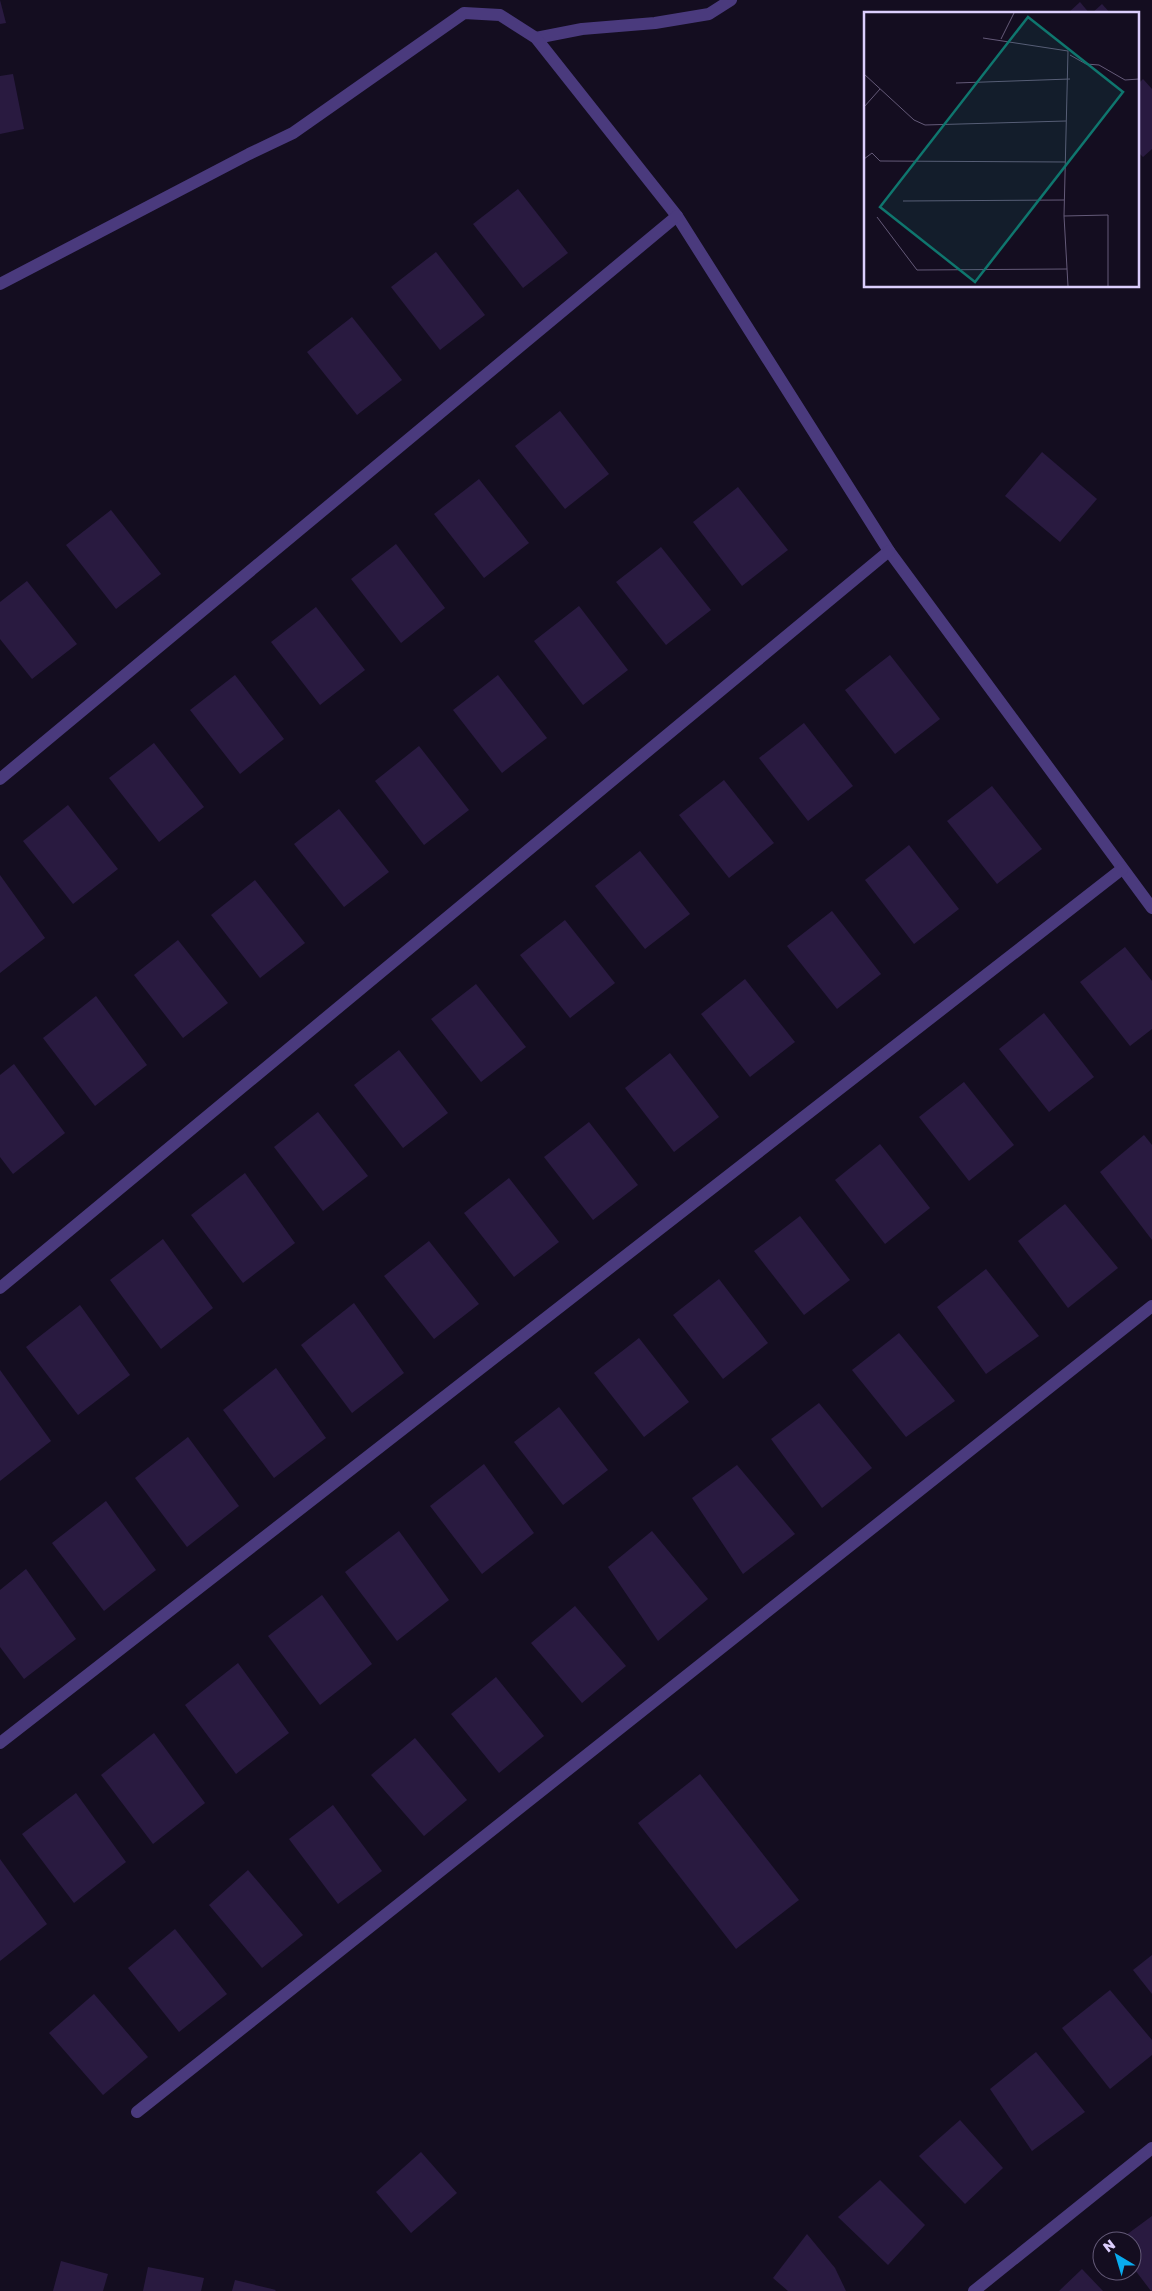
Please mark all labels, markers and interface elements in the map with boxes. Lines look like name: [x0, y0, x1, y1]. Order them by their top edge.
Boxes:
inset map: [864, 12, 1140, 288]
north arrow: [1092, 2231, 1142, 2281]
text: N: [1099, 2235, 1118, 2255]

